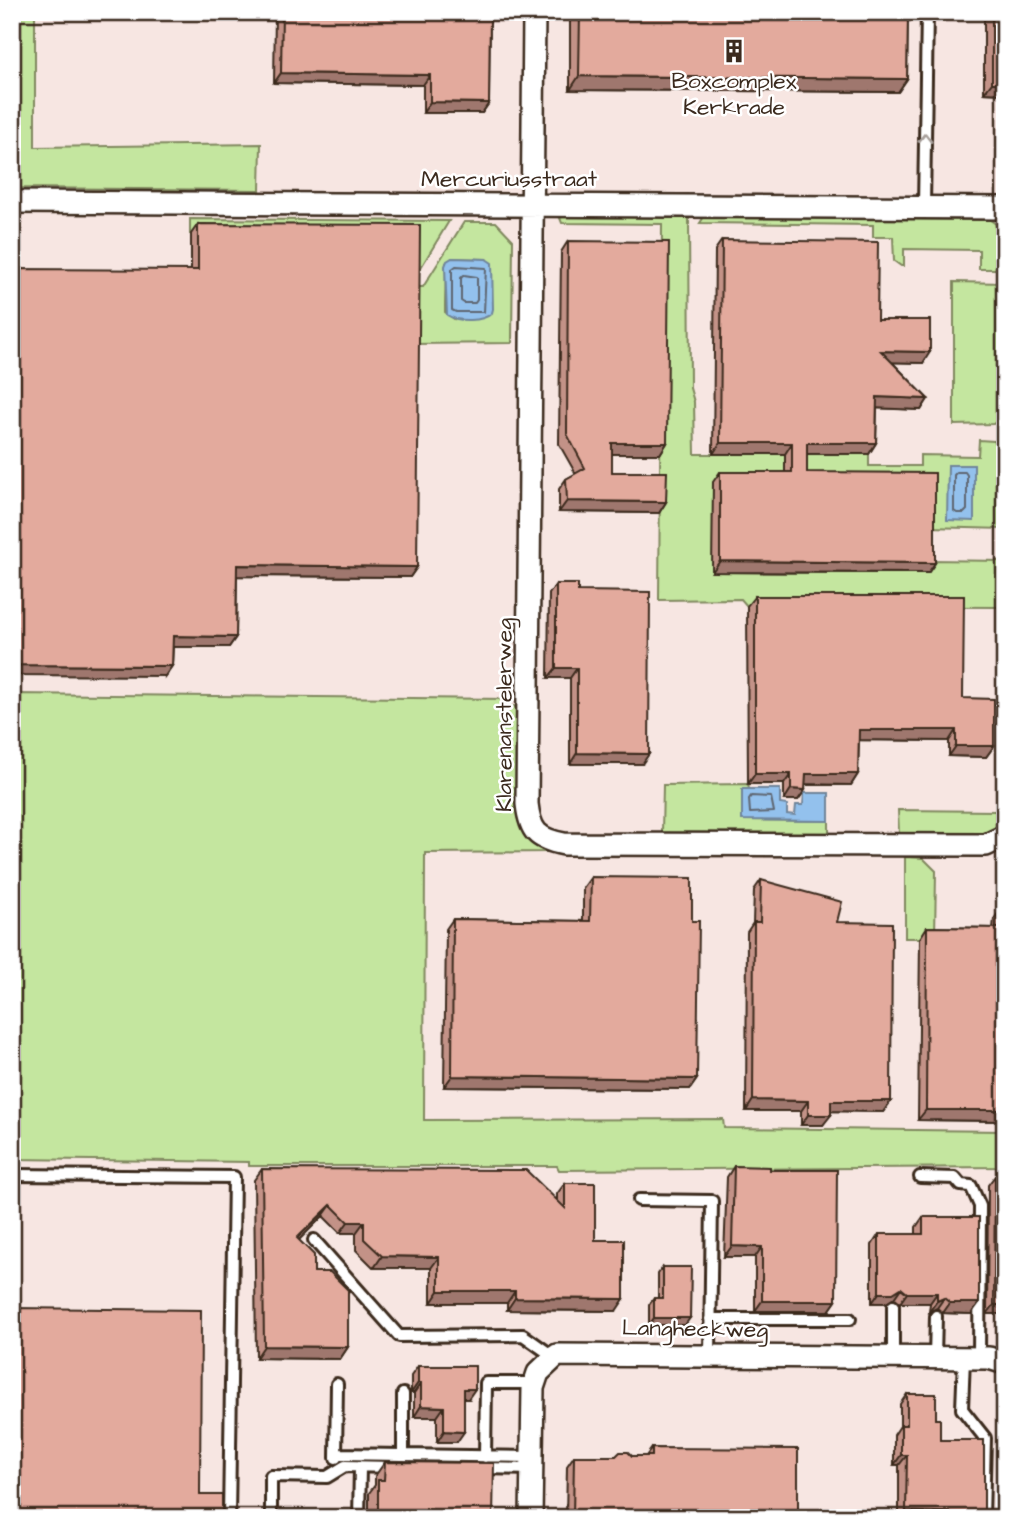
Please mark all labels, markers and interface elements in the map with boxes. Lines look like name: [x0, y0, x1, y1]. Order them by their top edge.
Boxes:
building icon: Boxcomplex Kerkrade: [720, 37, 748, 65]
place label: Boxcomplex Kerkrade: [671, 65, 797, 123]
one-way arrow: [917, 132, 933, 142]
street label: Mercuriusstraat: [421, 163, 598, 195]
street label: Klarenanstelerweg: [488, 618, 521, 812]
street label: Langheckweg: [622, 1312, 769, 1347]

